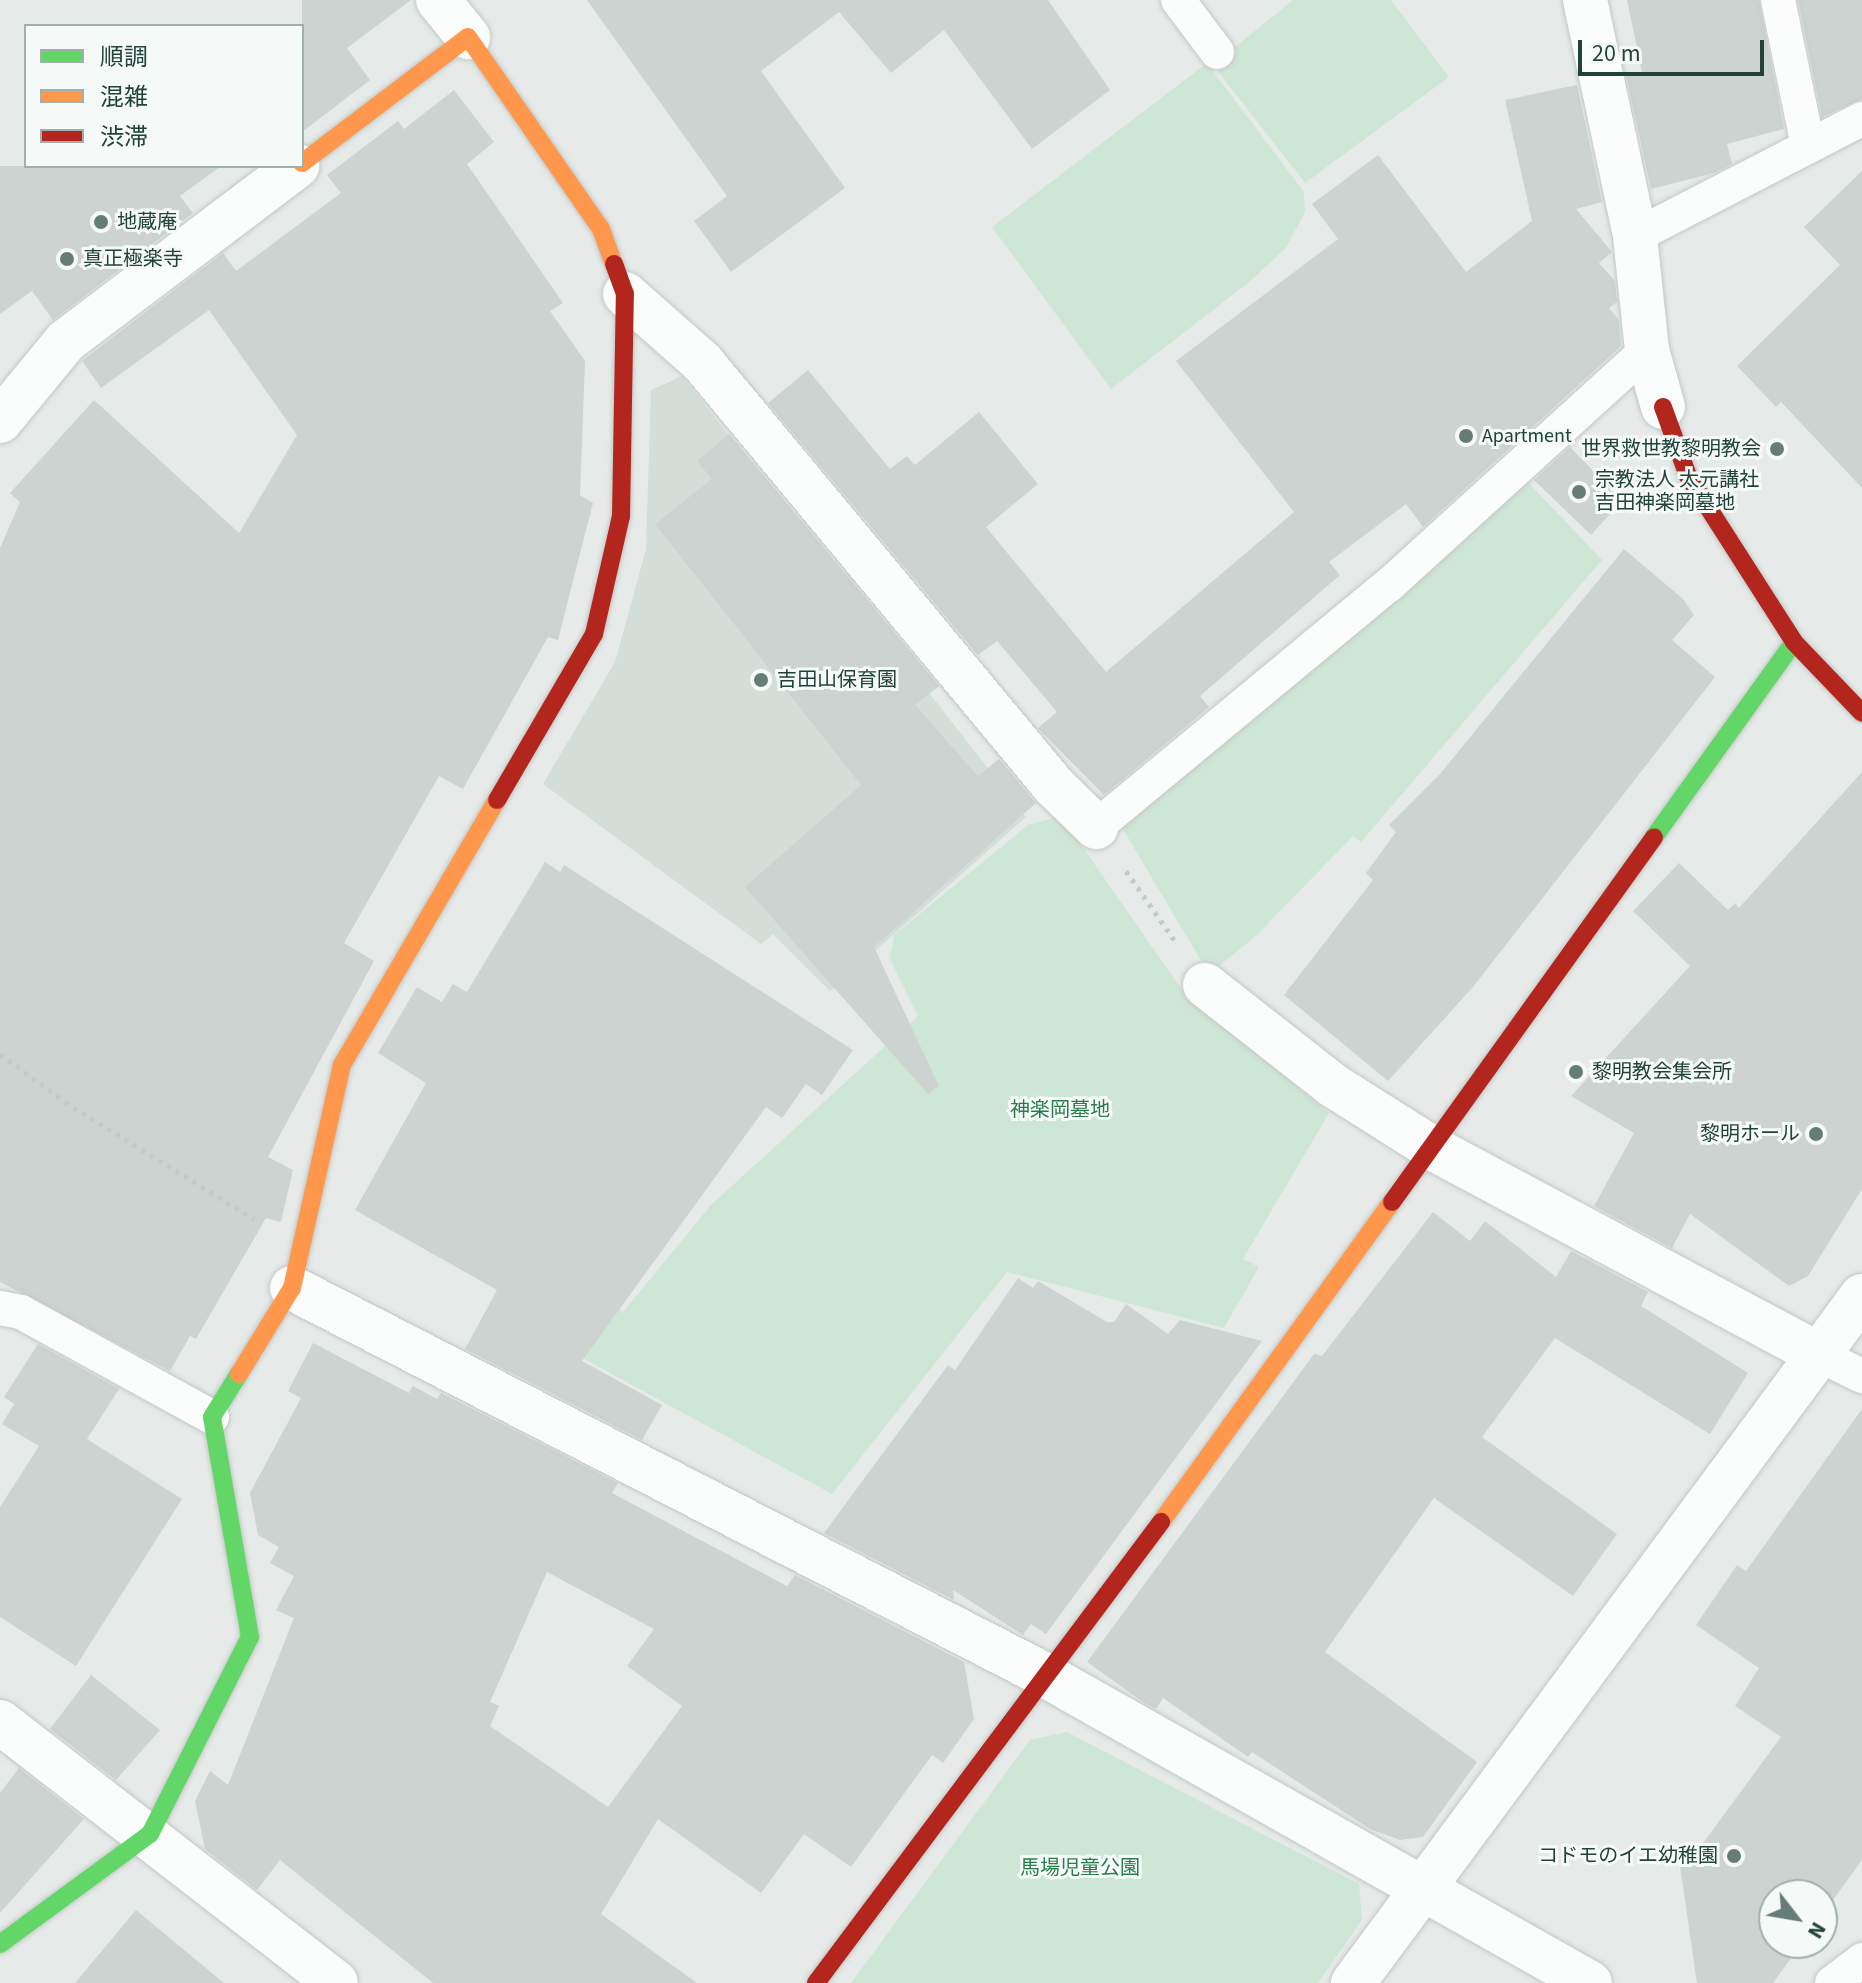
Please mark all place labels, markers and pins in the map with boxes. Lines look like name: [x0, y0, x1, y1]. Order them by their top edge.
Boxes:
place label: 地蔵庵: [117, 210, 177, 234]
marker: 地蔵庵: [92, 213, 110, 231]
place label: 真正極楽寺: [83, 247, 183, 271]
marker: 真正極楽寺: [58, 250, 76, 268]
place label: Apartment: [1482, 424, 1572, 448]
marker: Apartment: [1457, 427, 1475, 445]
place label: 世界救世教黎明教会: [1581, 437, 1761, 461]
marker: 世界救世教黎明教会: [1768, 440, 1786, 458]
place label: 宗教法人 太元講社 吉田神楽岡墓地: [1595, 468, 1759, 515]
marker: 宗教法人 太元講社 吉田神楽岡墓地: [1570, 483, 1588, 501]
place label: 吉田山保育園: [777, 668, 897, 692]
marker: 吉田山保育園: [752, 671, 770, 689]
place label: 黎明教会集会所: [1592, 1060, 1732, 1084]
marker: 黎明教会集会所: [1567, 1063, 1585, 1081]
place label: 黎明ホール: [1700, 1122, 1800, 1146]
marker: 黎明ホール: [1807, 1125, 1825, 1143]
place label: コドモのイエ幼稚園: [1538, 1844, 1718, 1868]
marker: コドモのイエ幼稚園: [1725, 1847, 1743, 1865]

